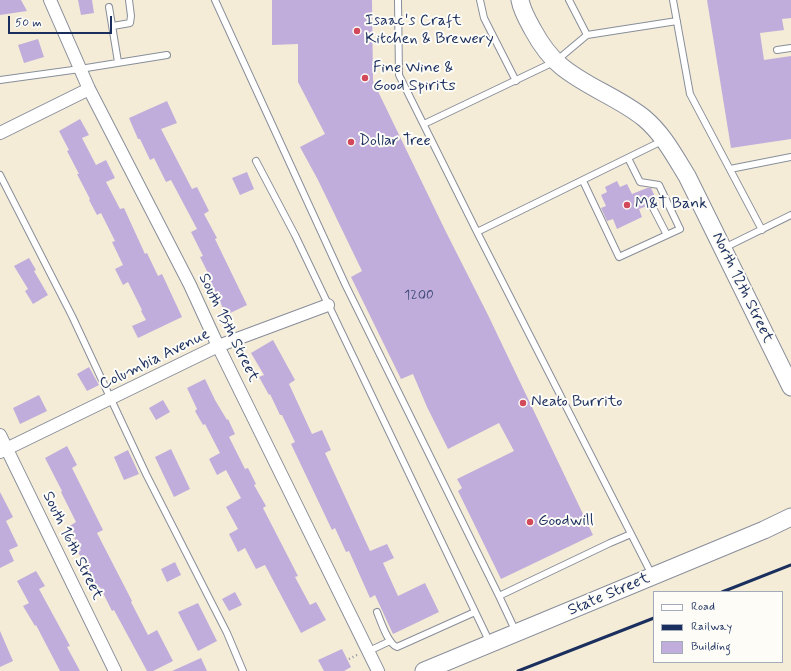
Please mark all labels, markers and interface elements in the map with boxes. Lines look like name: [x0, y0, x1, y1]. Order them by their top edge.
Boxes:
scale bar: [10, 8, 114, 34]
place label: Isaac's Craft Kitchen & Brewery: [365, 12, 494, 50]
text: 50 m: [15, 15, 42, 31]
marker: Isaac's Craft Kitchen & Brewery: [352, 26, 362, 36]
place label: Fine Wine & Good Spirits: [373, 59, 456, 97]
marker: Fine Wine & Good Spirits: [360, 73, 370, 83]
place label: Dollar Tree: [359, 132, 431, 152]
marker: Dollar Tree: [346, 137, 356, 147]
place label: M&T Bank: [635, 195, 707, 215]
marker: M&T Bank: [622, 200, 632, 210]
street label: North 12th Street: [707, 230, 777, 346]
street label: South 15th Street: [193, 271, 263, 385]
house number: 1200: [404, 288, 434, 304]
street label: Columbia Avenue: [97, 325, 213, 395]
place label: Neato Burrito: [531, 393, 622, 413]
marker: Neato Burrito: [518, 398, 528, 408]
street label: South 16th Street: [37, 488, 107, 604]
place label: Goodwill: [538, 512, 594, 532]
marker: Goodwill: [525, 517, 535, 527]
street label: State Street: [565, 569, 653, 621]
legend: [653, 591, 783, 663]
text: Road: [691, 599, 715, 615]
text: Railway: [691, 619, 732, 635]
text: Building: [691, 639, 731, 655]

